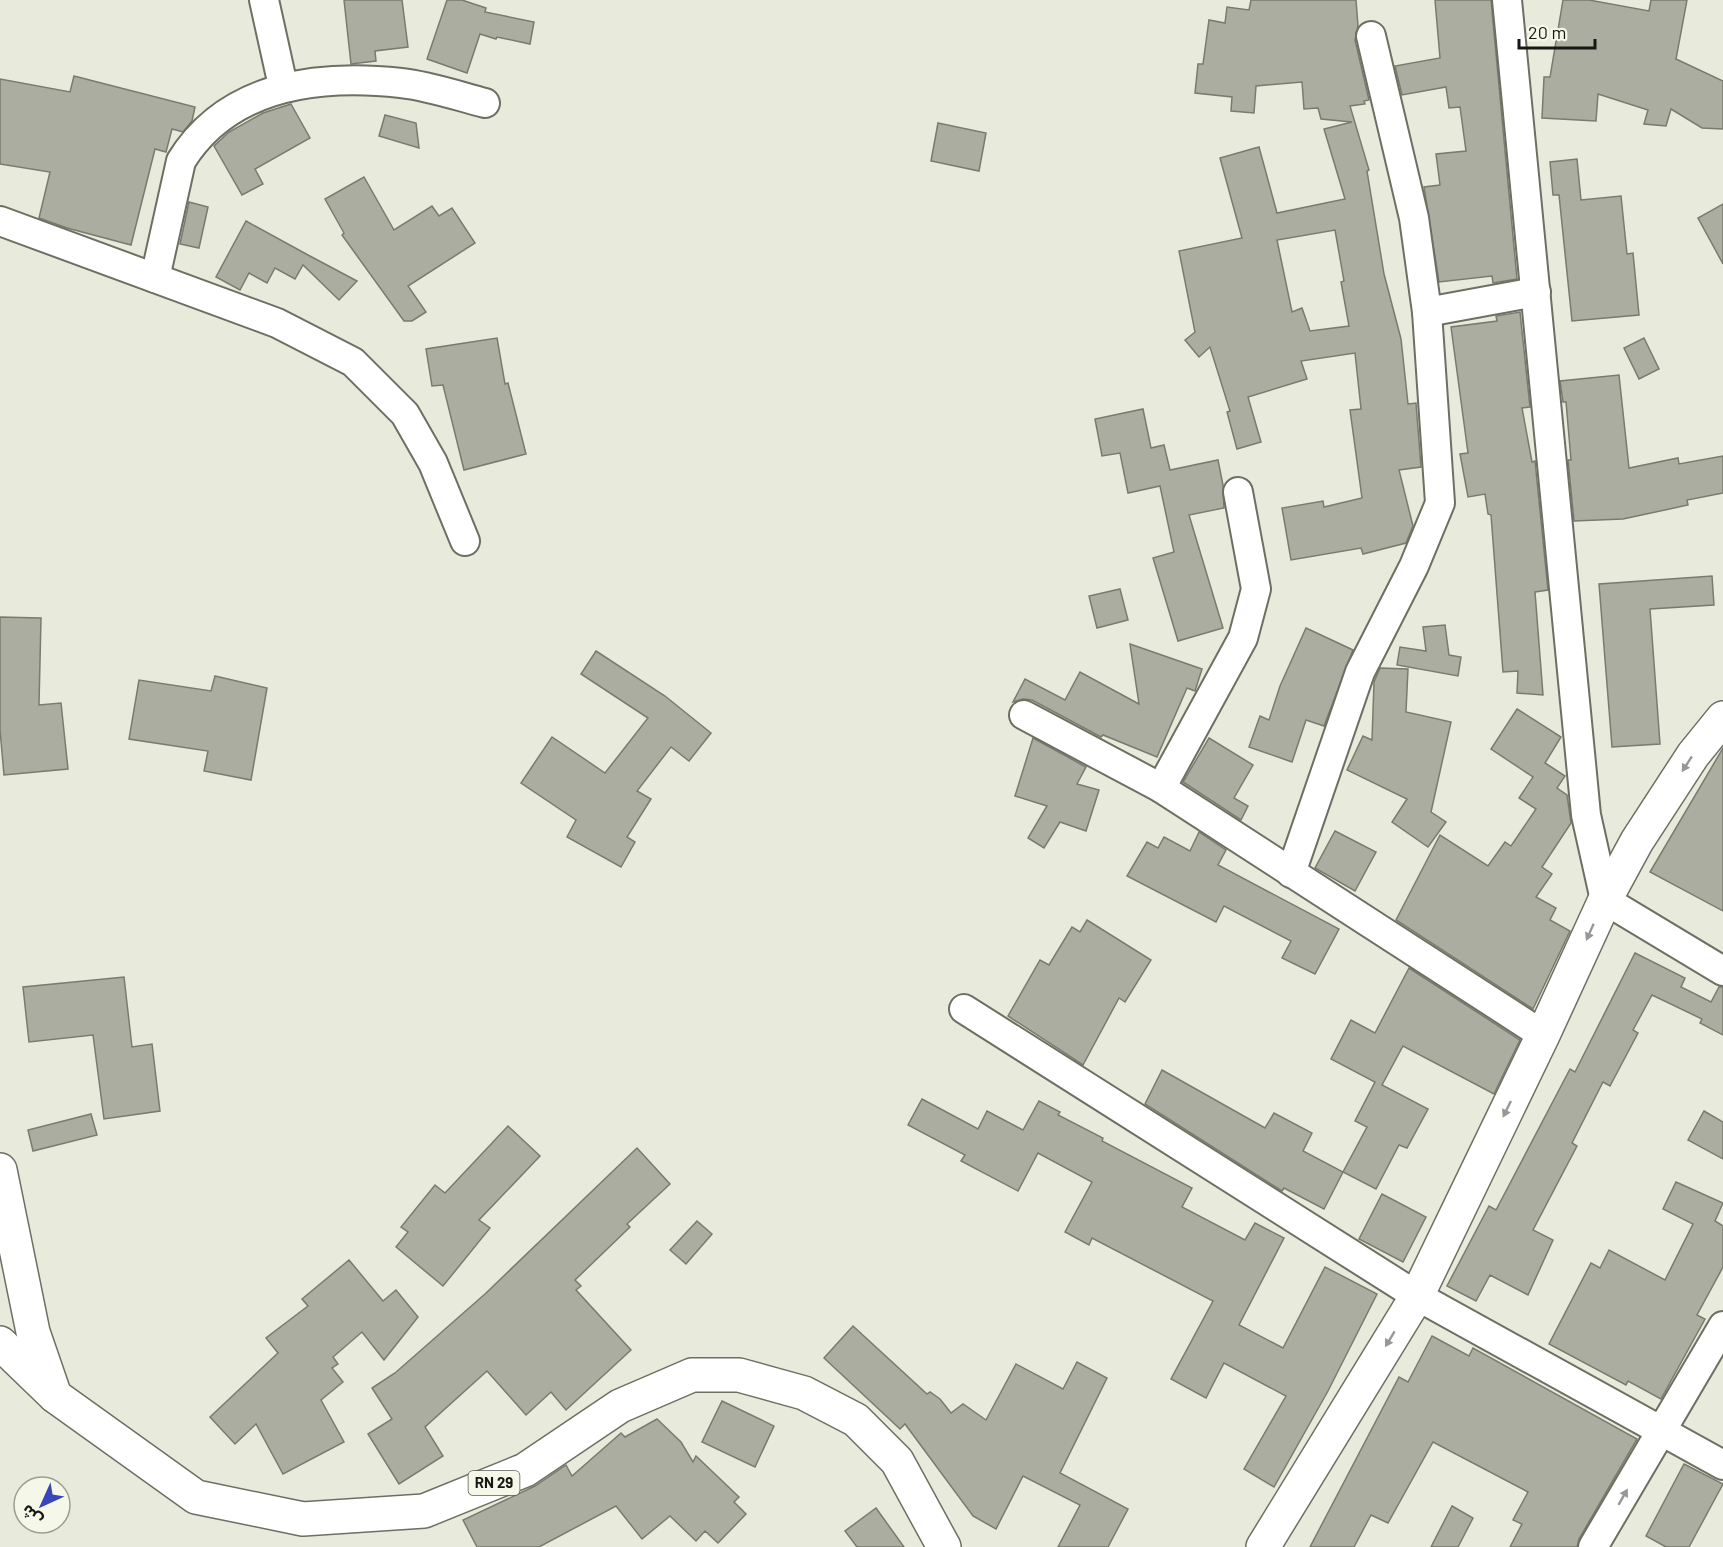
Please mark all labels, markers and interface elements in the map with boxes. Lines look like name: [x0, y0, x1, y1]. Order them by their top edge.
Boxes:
scale bar: [1519, 12, 1596, 50]
text: 20 m: [1528, 21, 1566, 43]
one-way arrow: [1682, 756, 1693, 772]
one-way arrow: [1585, 924, 1594, 941]
one-way arrow: [1503, 1101, 1512, 1118]
one-way arrow: [1385, 1331, 1396, 1347]
road number: RN 29: [468, 1471, 520, 1495]
north arrow: [12, 1475, 72, 1535]
one-way arrow: [1618, 1488, 1628, 1505]
text: ش: [17, 1501, 46, 1530]

